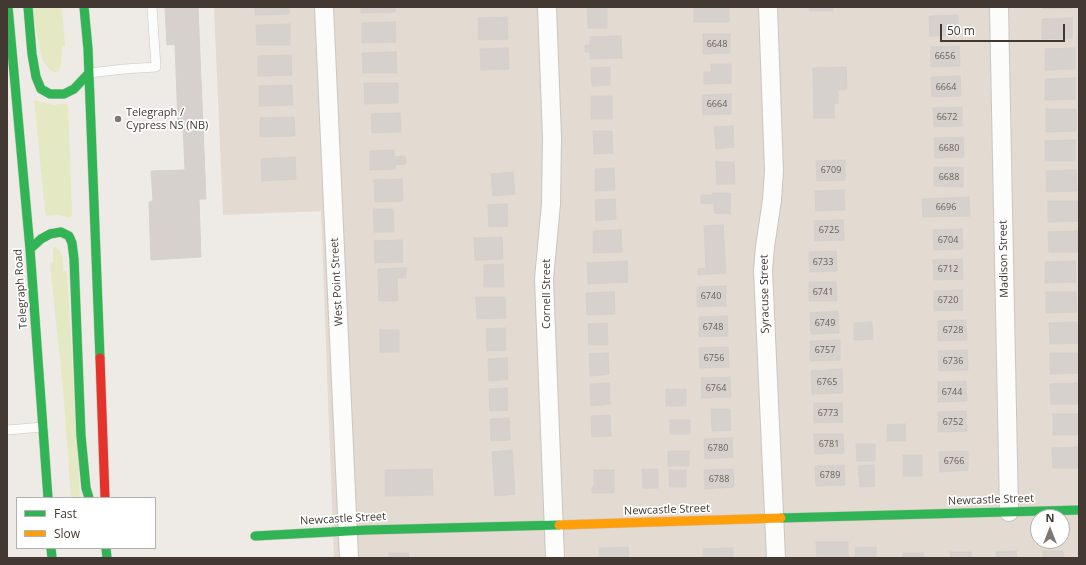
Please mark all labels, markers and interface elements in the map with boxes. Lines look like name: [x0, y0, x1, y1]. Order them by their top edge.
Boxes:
scale bar: [942, 16, 1067, 42]
text: 50 m: [947, 22, 975, 39]
house number: 6648: [707, 39, 727, 49]
house number: 6656: [935, 51, 955, 61]
house number: 6664: [936, 82, 956, 92]
house number: 6664: [707, 99, 727, 109]
place label: Telegraph / Cypress NS (NB): [126, 106, 208, 132]
house number: 6672: [937, 112, 957, 122]
marker: Telegraph / Cypress NS (NB): [113, 114, 123, 124]
house number: 6680: [939, 143, 959, 153]
house number: 6709: [821, 165, 841, 175]
house number: 6688: [939, 172, 959, 182]
house number: 6696: [936, 202, 956, 212]
street label: Madison Street: [997, 220, 1011, 298]
house number: 6725: [819, 225, 839, 235]
house number: 6704: [938, 235, 958, 245]
street label: West Point Street: [328, 237, 346, 327]
street label: Telegraph Road: [12, 248, 30, 330]
street label: Syracuse Street: [758, 254, 772, 334]
house number: 6733: [813, 257, 833, 267]
street label: Cornell Street: [540, 259, 554, 329]
house number: 6712: [938, 264, 958, 274]
house number: 6741: [813, 287, 833, 297]
house number: 6740: [701, 291, 721, 301]
house number: 6720: [938, 295, 958, 305]
house number: 6749: [815, 318, 835, 328]
house number: 6748: [703, 322, 723, 332]
house number: 6728: [943, 325, 963, 335]
house number: 6757: [815, 345, 835, 355]
house number: 6756: [704, 353, 724, 363]
house number: 6736: [943, 356, 963, 366]
house number: 6765: [817, 377, 837, 387]
house number: 6764: [706, 383, 726, 393]
house number: 6744: [942, 387, 962, 397]
house number: 6773: [818, 408, 838, 418]
house number: 6752: [943, 417, 963, 427]
house number: 6781: [819, 439, 839, 449]
house number: 6780: [708, 443, 728, 453]
house number: 6766: [944, 456, 964, 466]
house number: 6789: [820, 470, 840, 480]
house number: 6788: [709, 474, 729, 484]
street label: Newcastle Street: [948, 492, 1034, 508]
legend: [16, 497, 156, 549]
street label: Newcastle Street: [624, 502, 710, 518]
text: Fast: [54, 505, 77, 522]
north arrow: [1030, 509, 1070, 549]
street label: Newcastle Street: [300, 510, 386, 528]
text: N: [1046, 510, 1054, 525]
text: Slow: [54, 525, 80, 542]

